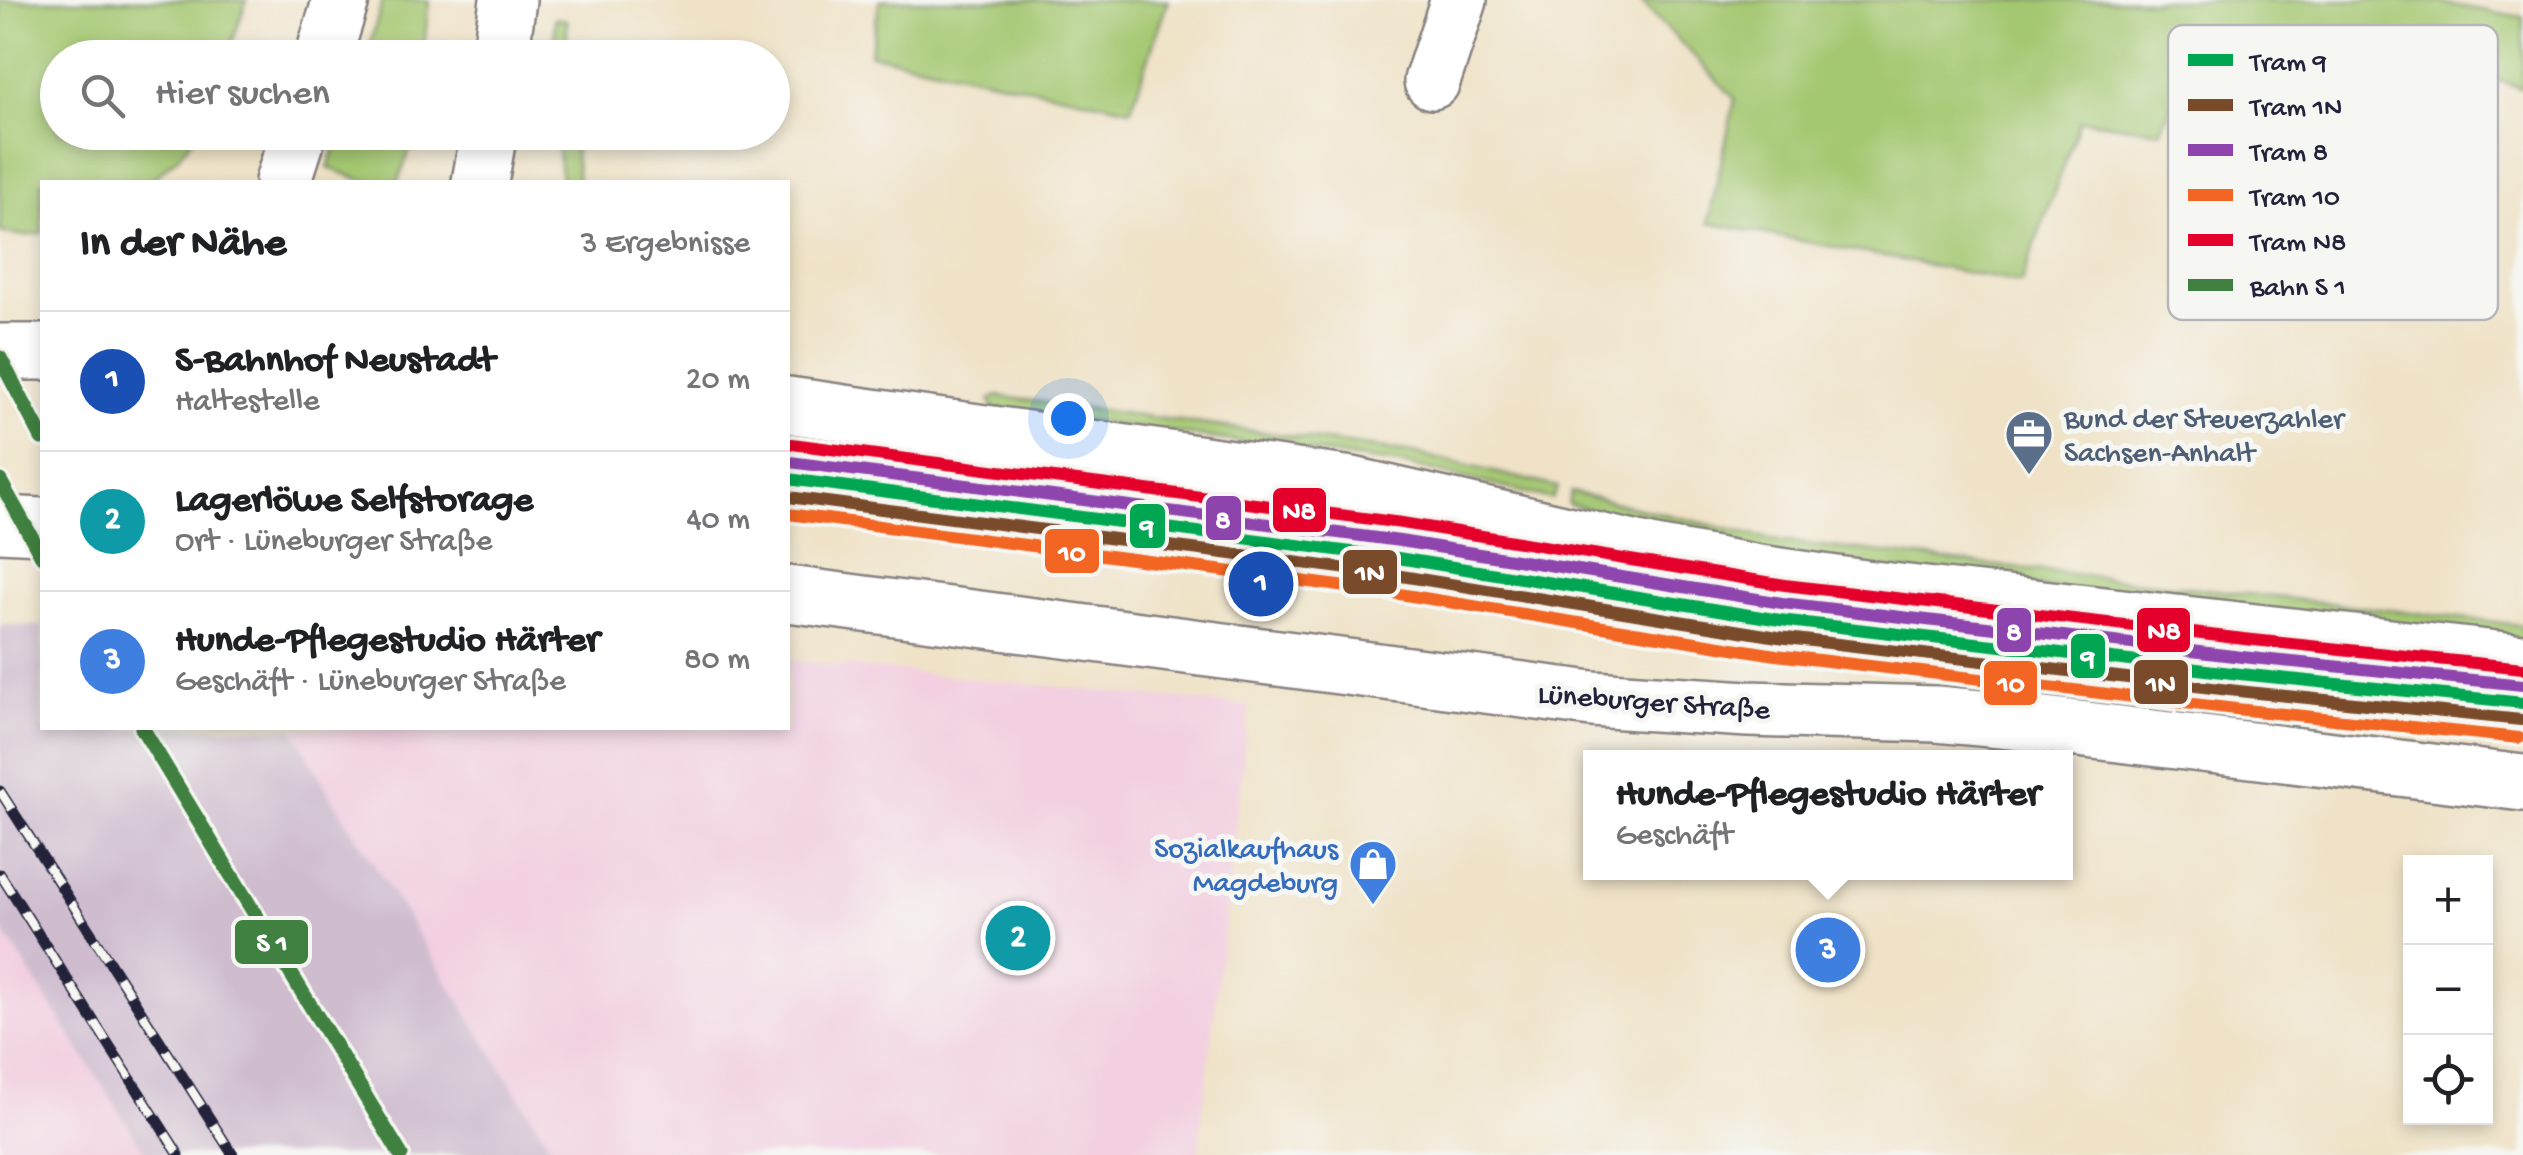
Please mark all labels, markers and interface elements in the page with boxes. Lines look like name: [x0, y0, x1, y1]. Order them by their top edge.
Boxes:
legend: [2168, 25, 2498, 320]
search box: [40, 40, 790, 150]
text: Tram 9: [2248, 48, 2327, 81]
icon: search: [75, 68, 130, 123]
text: Hier suchen: [155, 73, 330, 117]
text: Tram 1N: [2248, 93, 2342, 126]
text: Tram 8: [2248, 138, 2328, 171]
text: Tram 10: [2248, 183, 2340, 216]
text: In der Nähe: [80, 221, 286, 270]
text: 3 Ergebnisse: [581, 226, 750, 264]
text: Tram N8: [2248, 228, 2346, 261]
text: Bahn S 1: [2249, 273, 2346, 306]
text: S-Bahnhof Neustadt: [175, 340, 495, 384]
text: 1: [106, 362, 119, 400]
text: 20 m: [686, 362, 750, 400]
text: Haltestelle: [175, 384, 320, 422]
your location: [1043, 393, 1094, 444]
place label: Bund der Steuerzahler Sachsen-Anhalt: [2063, 404, 2346, 473]
office icon: Bund der Steuerzahler Sachsen-Anhalt: [2003, 408, 2055, 476]
text: Lagerlöwe Selfstorage: [175, 480, 533, 524]
line badge: N8: [1271, 486, 1328, 534]
line badge: 8: [1204, 494, 1243, 542]
text: N8: [1282, 497, 1316, 530]
text: 2: [105, 502, 120, 540]
text: 40 m: [686, 502, 750, 540]
line badge: 9: [1128, 502, 1167, 550]
text: 8: [1215, 506, 1231, 539]
text: 9: [1138, 513, 1154, 546]
text: Ort · Lüneburger Straße: [175, 524, 492, 562]
line badge: 10: [1043, 527, 1101, 575]
text: 10: [1057, 539, 1086, 572]
pin: 1: [1228, 546, 1294, 622]
line badge: 1N: [1341, 548, 1399, 596]
text: 1N: [1354, 559, 1385, 592]
line badge: 8: [1995, 606, 2033, 654]
line badge: N8: [2135, 606, 2192, 654]
text: N8: [2147, 617, 2181, 650]
text: 8: [2006, 618, 2022, 651]
text: Hunde-Pflegestudio Härter: [175, 620, 600, 664]
line badge: 9: [2069, 632, 2107, 680]
text: 3: [104, 642, 121, 680]
text: 80 m: [684, 642, 750, 680]
text: 9: [2079, 644, 2095, 677]
line badge: 1N: [2132, 658, 2190, 706]
line badge: 10: [1982, 659, 2039, 707]
text: Geschäft · Lüneburger Straße: [175, 664, 566, 702]
text: 10: [1996, 670, 2025, 703]
text: 1N: [2145, 670, 2176, 703]
street label: Lüneburger Straße: [1536, 679, 1772, 730]
popup: [1583, 750, 2073, 880]
text: Hunde-Pflegestudio Härter: [1616, 774, 2040, 818]
text: Geschäft: [1616, 818, 1733, 856]
place label: Sozialkaufhaus Magdeburg: [1154, 834, 1339, 903]
shop icon: Sozialkaufhaus Magdeburg: [1347, 838, 1399, 906]
map controls: [2403, 855, 2493, 1125]
button: +: [2403, 855, 2493, 945]
pin: 2: [986, 900, 1050, 976]
pin: 3: [1796, 912, 1860, 988]
line badge: S 1: [233, 918, 310, 966]
text: S 1: [257, 929, 287, 962]
button: −: [2403, 945, 2493, 1035]
button: locate: [2403, 1035, 2493, 1125]

